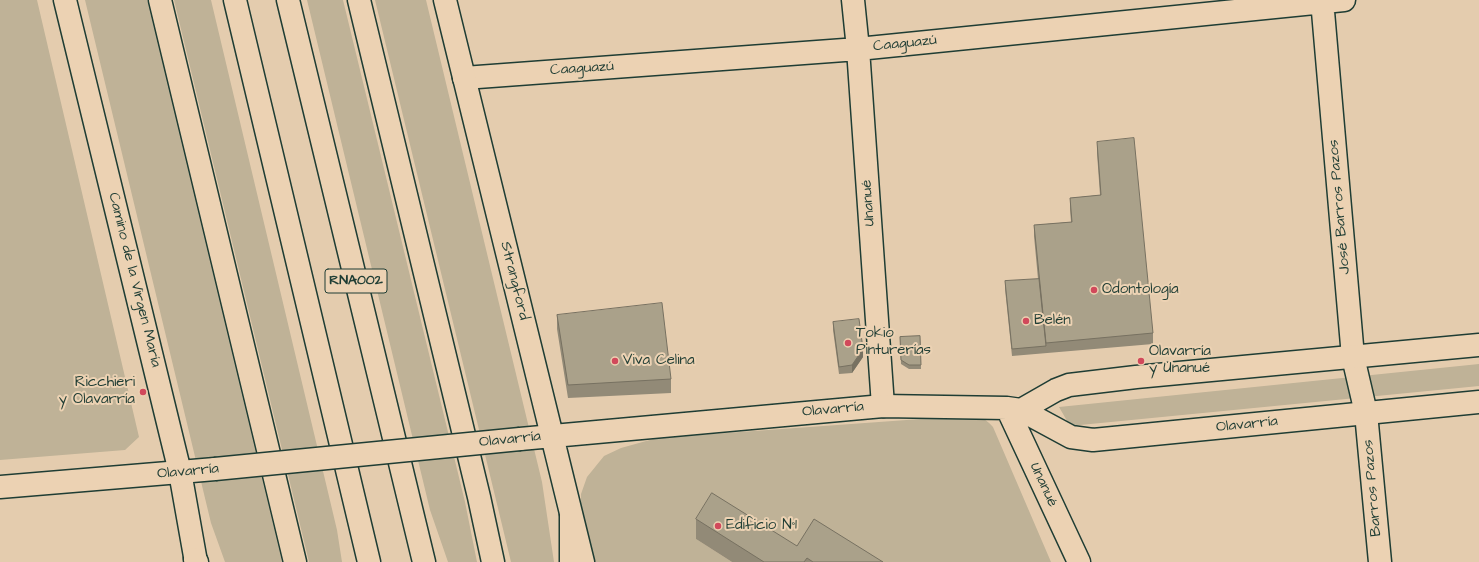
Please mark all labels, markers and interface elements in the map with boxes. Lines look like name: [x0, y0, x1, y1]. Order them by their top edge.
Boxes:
street label: Caaguazú: [872, 32, 938, 56]
street label: Caaguazú: [549, 58, 615, 80]
street label: José Barros Pazos: [1325, 139, 1355, 275]
street label: Unanué: [858, 179, 880, 227]
street label: Camino de la Virgen María: [104, 191, 164, 369]
street label: Strangford: [496, 240, 532, 322]
road number: RNA002: [325, 269, 387, 293]
place label: Odontología: [1102, 281, 1179, 299]
marker: Odontología: [1089, 285, 1099, 295]
place label: Belén: [1034, 312, 1071, 330]
marker: Belén: [1021, 316, 1031, 326]
place label: Tokio Pinturerías: [856, 325, 931, 360]
marker: Tokio Pinturerías: [843, 338, 853, 348]
place label: Olavarría y Unanué: [1149, 343, 1211, 378]
place label: Viva Celina: [623, 352, 695, 370]
marker: Viva Celina: [610, 356, 620, 366]
marker: Olavarría y Unanué: [1136, 356, 1146, 366]
place label: Ricchieri y Olavarría: [59, 374, 135, 409]
marker: Ricchieri y Olavarría: [138, 387, 148, 397]
street label: Olavarría: [801, 398, 865, 422]
street label: Olavarría: [1215, 413, 1279, 437]
street label: Olavarría: [478, 428, 542, 452]
street label: Barros Pazos: [1360, 439, 1386, 537]
street label: Olavarría: [156, 460, 220, 484]
street label: Unanué: [1025, 460, 1061, 510]
place label: Edificio N°1: [726, 517, 797, 535]
marker: Edificio N°1: [713, 521, 723, 531]

